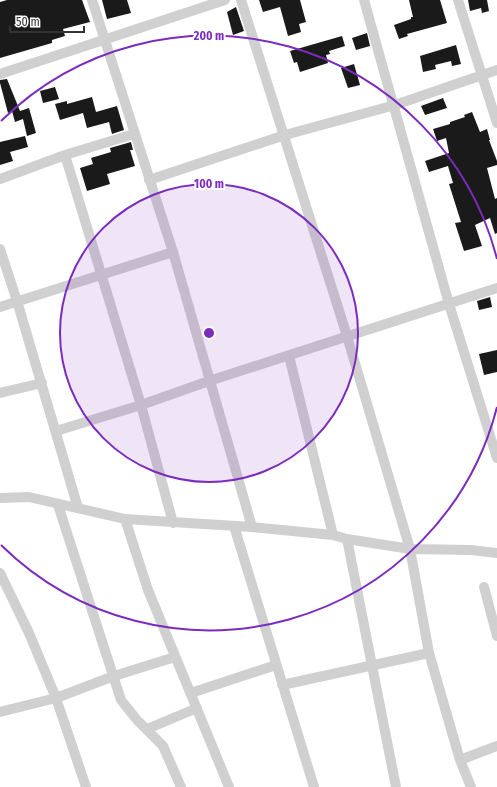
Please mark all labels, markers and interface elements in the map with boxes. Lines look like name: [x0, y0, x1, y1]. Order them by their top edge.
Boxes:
scale bar: [10, 8, 84, 34]
text: 50 m: [16, 15, 40, 29]
text: 200 m: [193, 29, 224, 43]
text: 100 m: [194, 177, 224, 191]
centre of rings: [202, 326, 216, 340]

